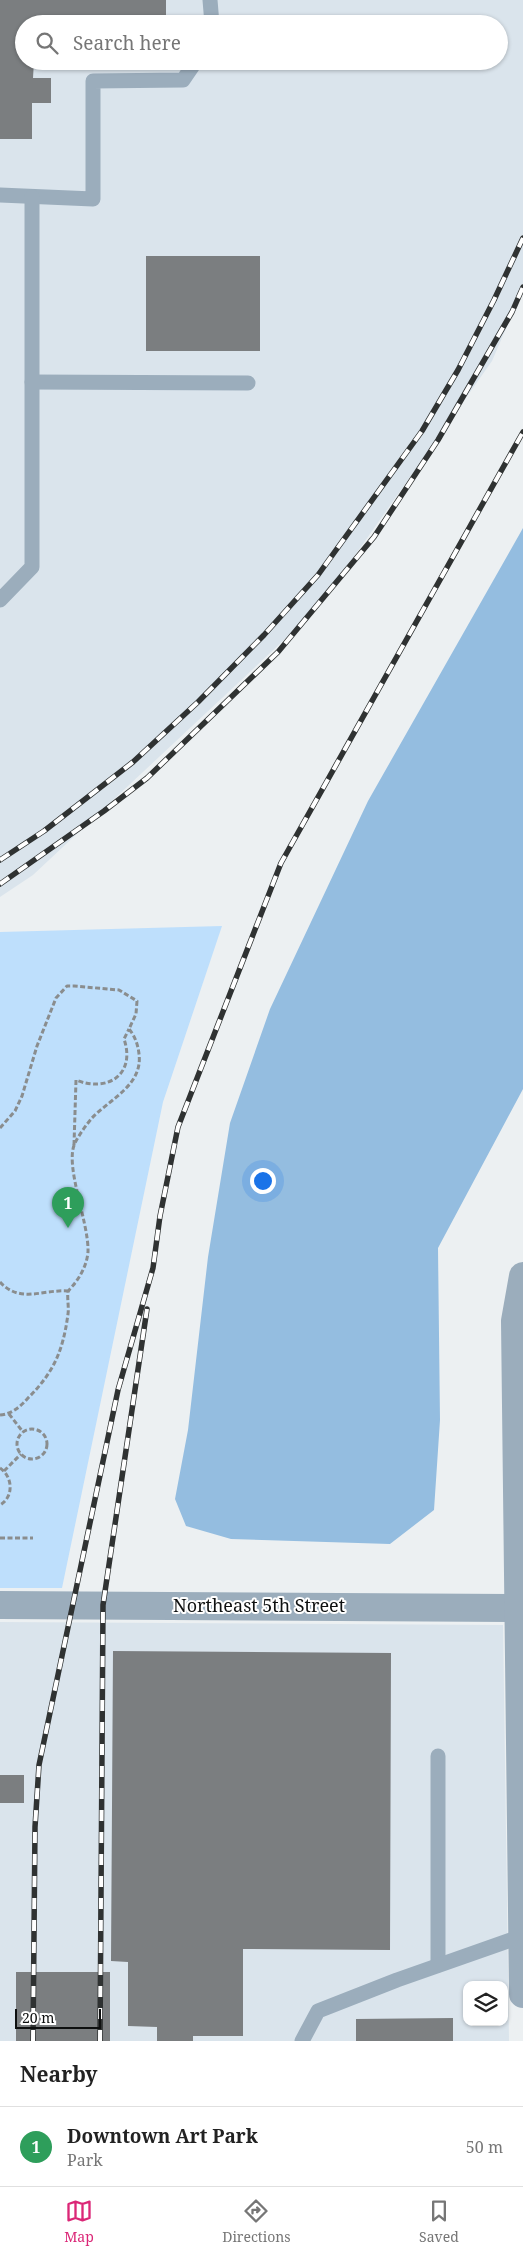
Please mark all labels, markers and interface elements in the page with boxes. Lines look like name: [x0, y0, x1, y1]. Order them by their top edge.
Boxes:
search box: [15, 15, 508, 70]
icon: search: [33, 29, 61, 57]
text: Search here: [73, 30, 181, 56]
your location: [250, 1168, 276, 1194]
pin: 1: [52, 1187, 84, 1228]
street label: Northeast 5th Street: [173, 1593, 345, 1617]
map controls: [463, 1981, 508, 2026]
button: layers: [463, 1981, 508, 2026]
scale bar: [15, 2006, 101, 2029]
text: 20 m: [22, 2008, 55, 2027]
text: Nearby: [20, 2060, 98, 2088]
text: Downtown Art Park: [67, 2123, 258, 2149]
text: 1: [31, 2136, 41, 2158]
text: 50 m: [466, 2136, 503, 2158]
text: Park: [67, 2149, 103, 2171]
tab: Map: [64, 2197, 94, 2246]
tab: Directions: [222, 2197, 291, 2246]
tab: Saved: [419, 2197, 459, 2246]

